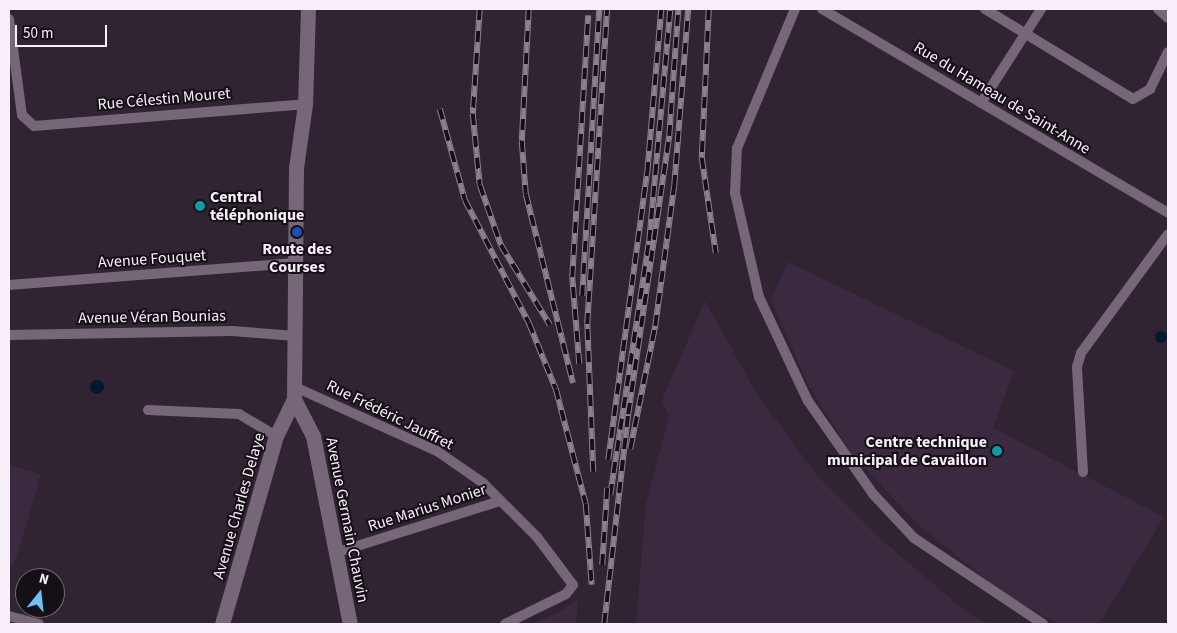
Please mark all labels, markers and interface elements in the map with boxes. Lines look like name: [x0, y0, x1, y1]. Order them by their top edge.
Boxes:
scale bar: [18, 15, 110, 47]
text: 50 m: [23, 23, 53, 44]
street label: Rue du Hameau de Saint-Anne: [910, 38, 1094, 158]
street label: Rue Célestin Mouret: [97, 84, 231, 114]
place label: Central téléphonique: [210, 187, 304, 225]
marker: Central téléphonique: [194, 200, 206, 212]
marker: Route des Courses: [291, 226, 303, 238]
place label: Route des Courses: [262, 239, 332, 277]
street label: Avenue Fouquet: [97, 246, 207, 272]
street label: Avenue Véran Bounias: [78, 306, 226, 328]
street label: Rue Frédéric Jauffret: [323, 376, 457, 454]
street label: Avenue Charles Delaye: [209, 431, 269, 581]
place label: Centre technique municipal de Cavaillon: [827, 432, 987, 470]
street label: Avenue Germain Chauvin: [322, 436, 372, 604]
marker: Centre technique municipal de Cavaillon: [991, 445, 1003, 457]
street label: Rue Marius Monier: [365, 480, 489, 536]
north arrow: [15, 568, 65, 618]
text: N: [37, 569, 51, 590]

